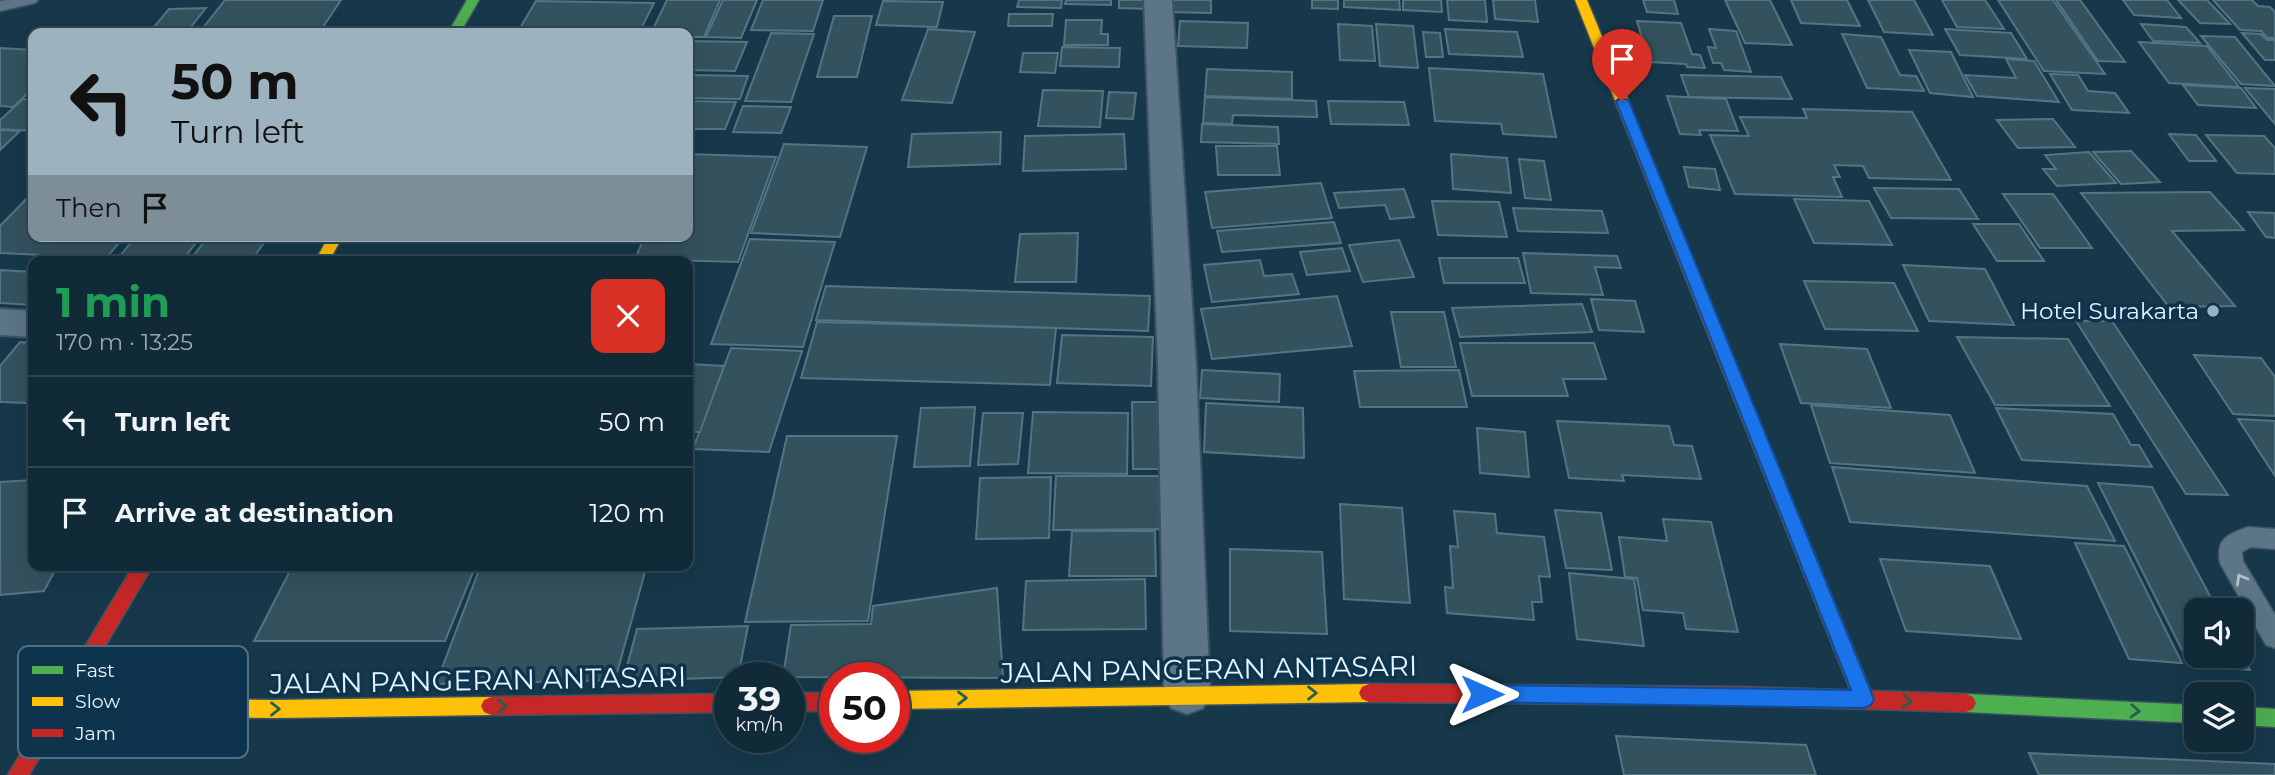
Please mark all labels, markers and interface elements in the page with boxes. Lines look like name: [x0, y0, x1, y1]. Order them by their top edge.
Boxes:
pin: [1592, 29, 1652, 101]
icon: arrive: [1603, 40, 1641, 78]
text: 50 m: [171, 52, 299, 111]
icon: left: [56, 56, 147, 147]
text: Turn left: [171, 112, 305, 151]
icon: arrive: [136, 189, 174, 227]
text: Then: [56, 192, 122, 224]
text: 1 min: [56, 276, 170, 328]
button: close: [591, 279, 665, 353]
place label: Hotel Surakarta: [2020, 297, 2199, 325]
marker: Hotel Surakarta: [2205, 303, 2221, 319]
text: 170 m · 13:25: [56, 328, 193, 356]
icon: left: [56, 403, 94, 441]
text: Turn left: [115, 406, 231, 438]
text: 50 m: [599, 406, 665, 438]
icon: arrive: [56, 494, 94, 532]
text: Arrive at destination: [115, 497, 394, 529]
text: 120 m: [589, 497, 665, 529]
one-way arrow: [2236, 573, 2249, 586]
map controls: [2184, 598, 2254, 752]
button: sound: [2184, 598, 2254, 668]
legend: [18, 646, 248, 758]
street label: JALAN PANGERAN ANTASARI: [999, 648, 1418, 690]
position arrow: [1445, 657, 1519, 731]
text: Fast: [75, 659, 115, 682]
street label: JALAN PANGERAN ANTASARI: [268, 659, 687, 701]
speed limit sign: 50: [819, 662, 910, 753]
text: 39: [738, 677, 781, 720]
button: layers: [2184, 682, 2254, 752]
one-way arrow: [1308, 685, 1318, 701]
text: Slow: [75, 690, 120, 713]
one-way arrow: [957, 691, 968, 706]
one-way arrow: [1902, 694, 1913, 709]
one-way arrow: [497, 698, 508, 714]
one-way arrow: [270, 701, 280, 717]
one-way arrow: [2129, 704, 2140, 719]
text: km/h: [735, 714, 784, 736]
text: Jam: [74, 722, 116, 745]

